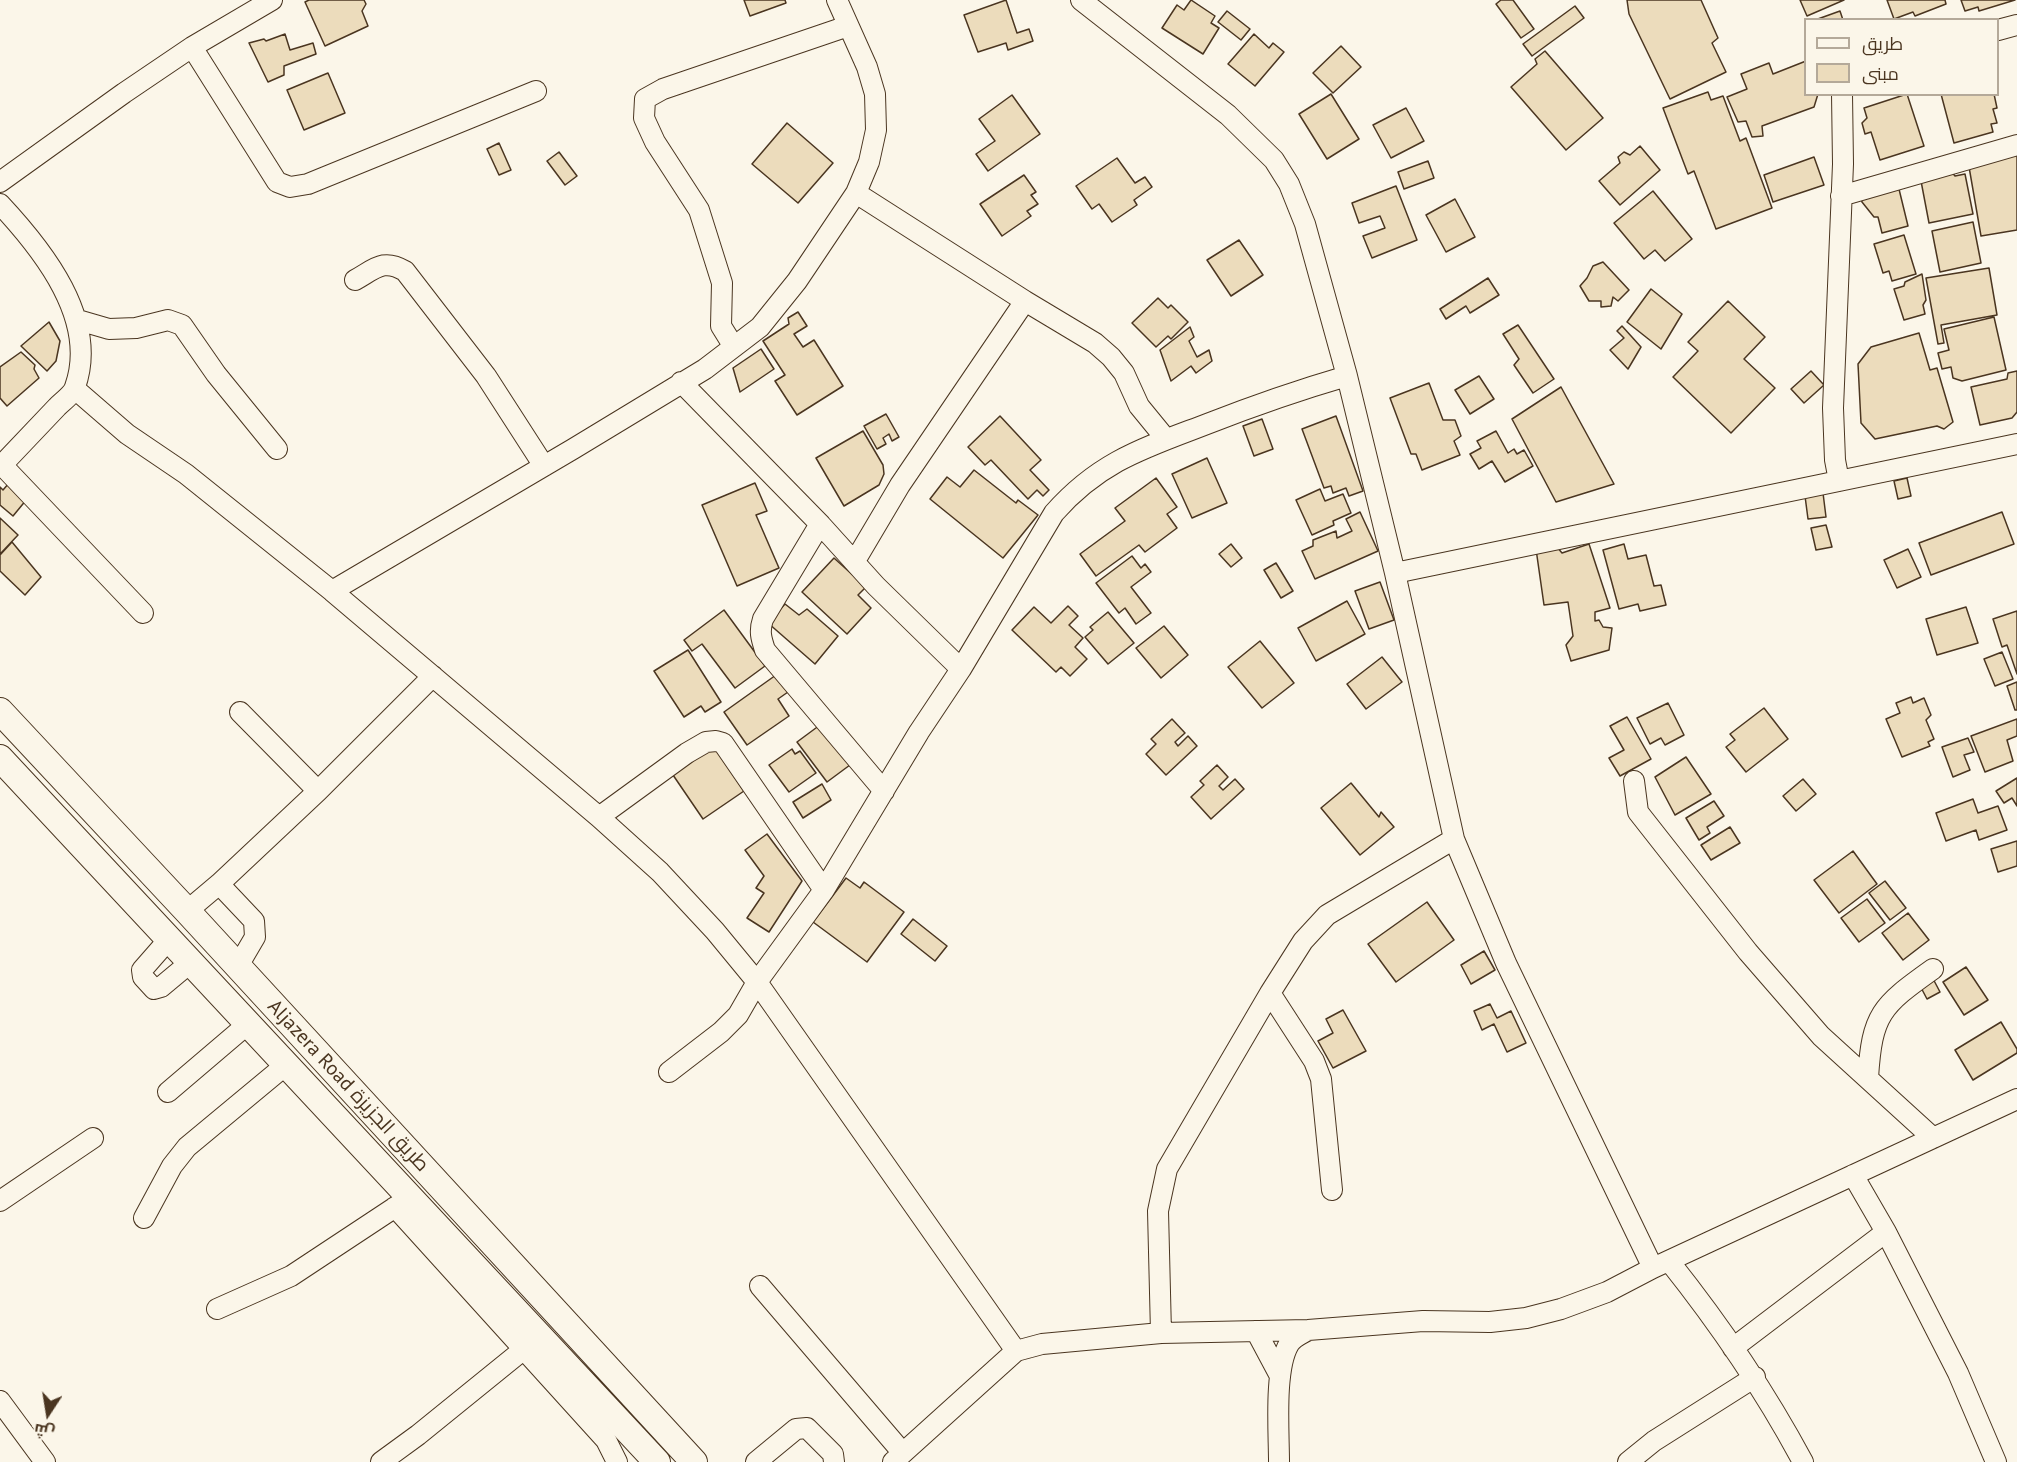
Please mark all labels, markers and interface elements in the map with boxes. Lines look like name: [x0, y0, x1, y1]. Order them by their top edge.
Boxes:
legend: [1804, 18, 1999, 96]
text: طريق: [1862, 32, 1903, 55]
text: مبنى: [1862, 62, 1899, 85]
street label: Aljazera Road طريق الجزيزة: [262, 995, 434, 1177]
north arrow: [18, 1384, 78, 1444]
text: ش: [32, 1420, 56, 1444]

